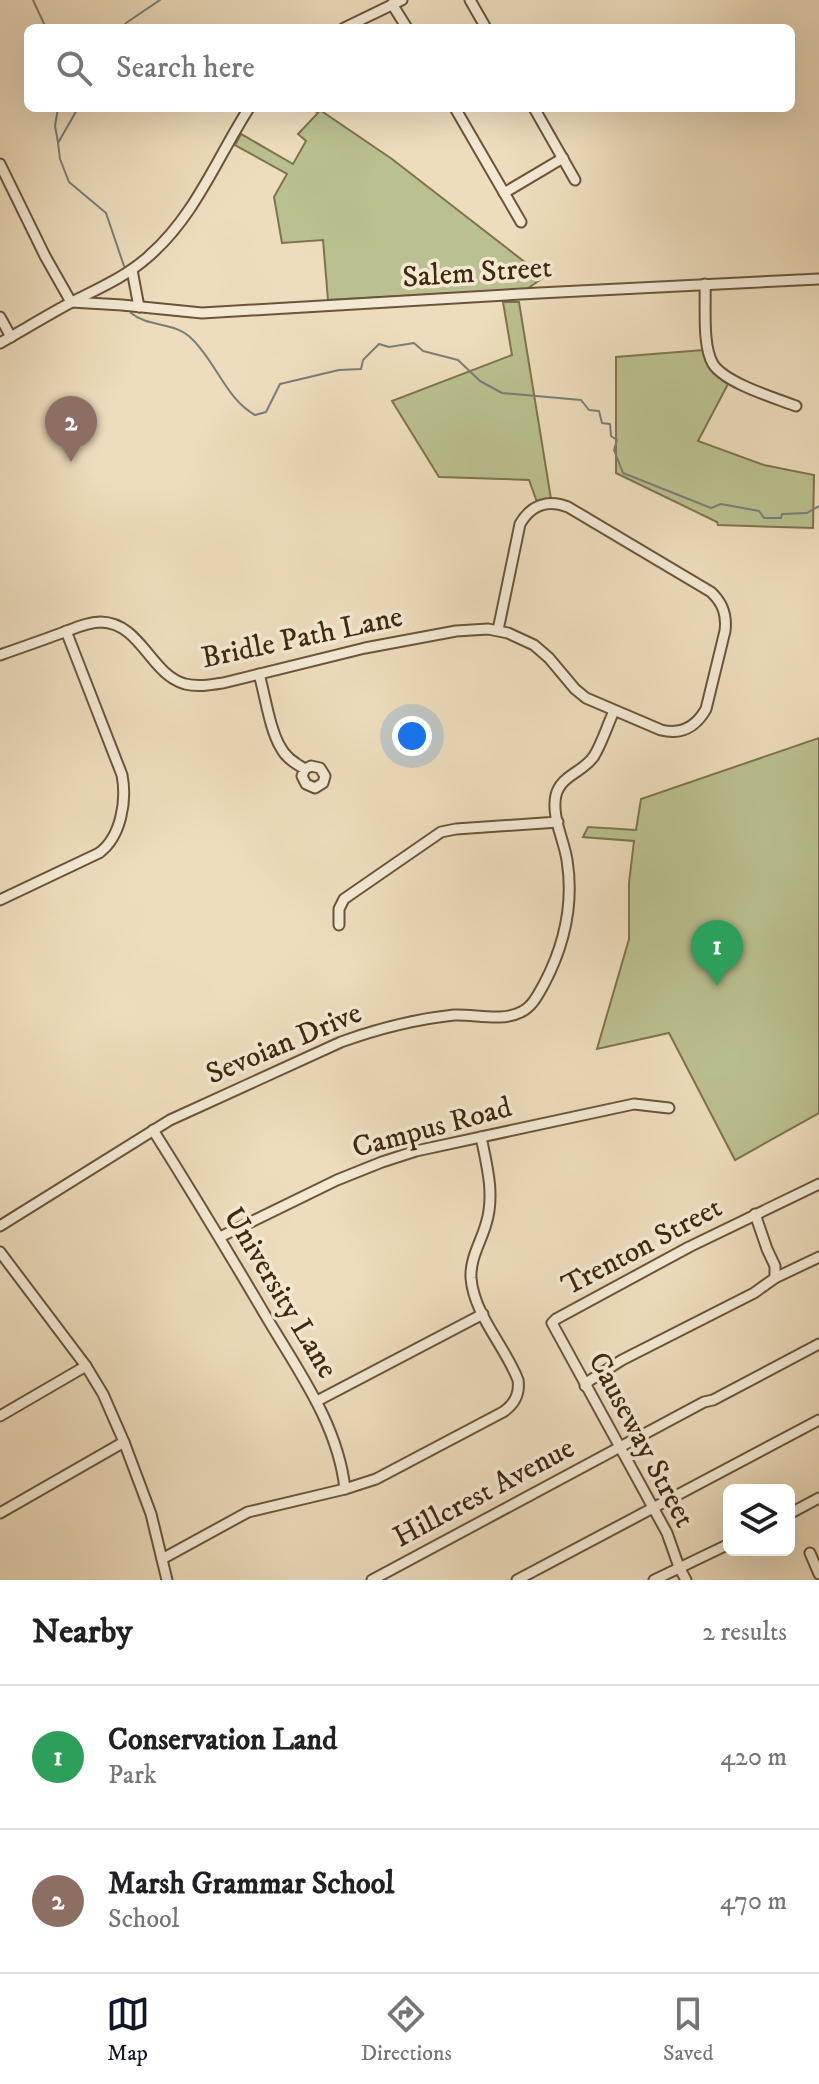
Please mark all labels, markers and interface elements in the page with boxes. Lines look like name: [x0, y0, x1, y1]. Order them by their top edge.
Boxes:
search box: [24, 24, 795, 112]
icon: search: [52, 46, 96, 90]
text: Search here: [116, 50, 255, 87]
street label: Salem Street: [401, 249, 553, 297]
pin: 2: [45, 396, 97, 462]
street label: Bridle Path Lane: [198, 599, 406, 677]
your location: [392, 716, 432, 756]
pin: 1: [691, 920, 743, 986]
street label: Sevoian Drive: [201, 995, 367, 1093]
street label: Campus Road: [348, 1089, 516, 1167]
street label: Trenton Street: [556, 1189, 728, 1305]
street label: University Lane: [214, 1201, 346, 1385]
street label: Causeway Street: [579, 1346, 703, 1534]
street label: Hillcrest Avenue: [387, 1430, 581, 1556]
map controls: [723, 1484, 795, 1556]
button: layers: [723, 1484, 795, 1556]
text: Nearby: [32, 1611, 133, 1653]
text: 2 results: [702, 1616, 787, 1649]
text: Conservation Land: [108, 1722, 337, 1759]
text: 1: [53, 1741, 63, 1774]
text: 420 m: [720, 1741, 787, 1774]
text: Park: [108, 1759, 157, 1792]
text: Marsh Grammar School: [108, 1866, 394, 1903]
text: 2: [52, 1885, 64, 1918]
text: 470 m: [720, 1885, 787, 1918]
text: School: [108, 1903, 179, 1936]
tab: Map: [106, 1992, 150, 2067]
tab: Directions: [361, 1992, 452, 2067]
tab: Saved: [663, 1992, 713, 2067]

